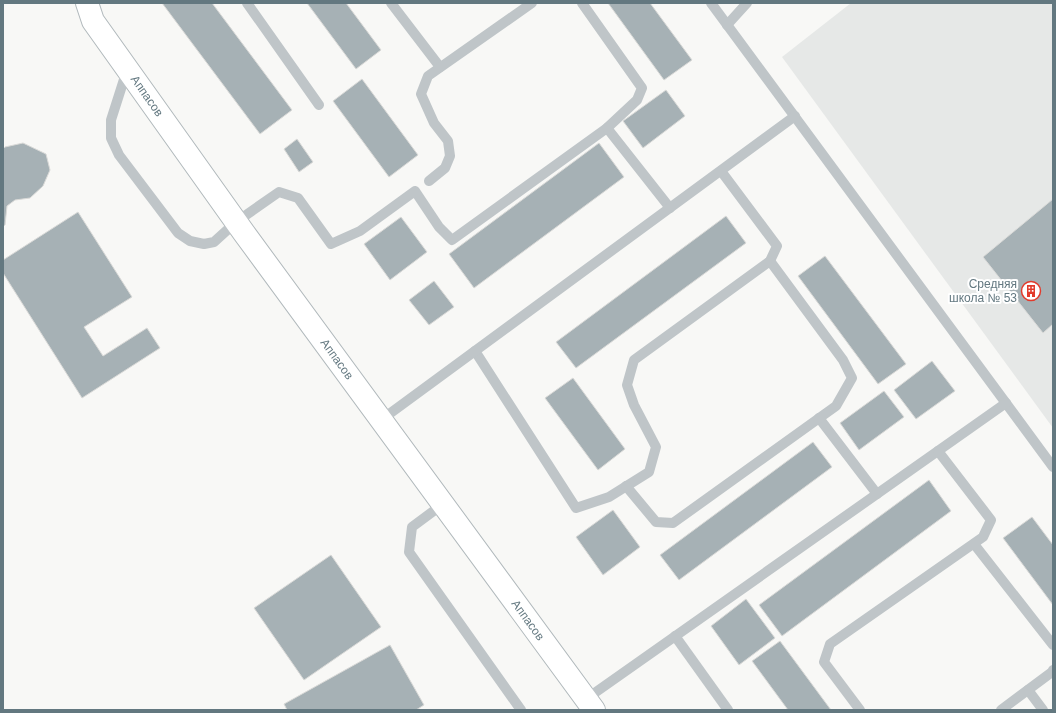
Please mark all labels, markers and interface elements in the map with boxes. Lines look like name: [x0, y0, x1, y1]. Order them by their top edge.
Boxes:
street label: Аппасов: [128, 73, 166, 119]
place label: Средняя школа № 53: [949, 277, 1017, 305]
building icon: Средняя школа № 53: [1020, 280, 1042, 302]
street label: Аппасов: [318, 336, 356, 382]
street label: Аппасов: [509, 597, 547, 643]

